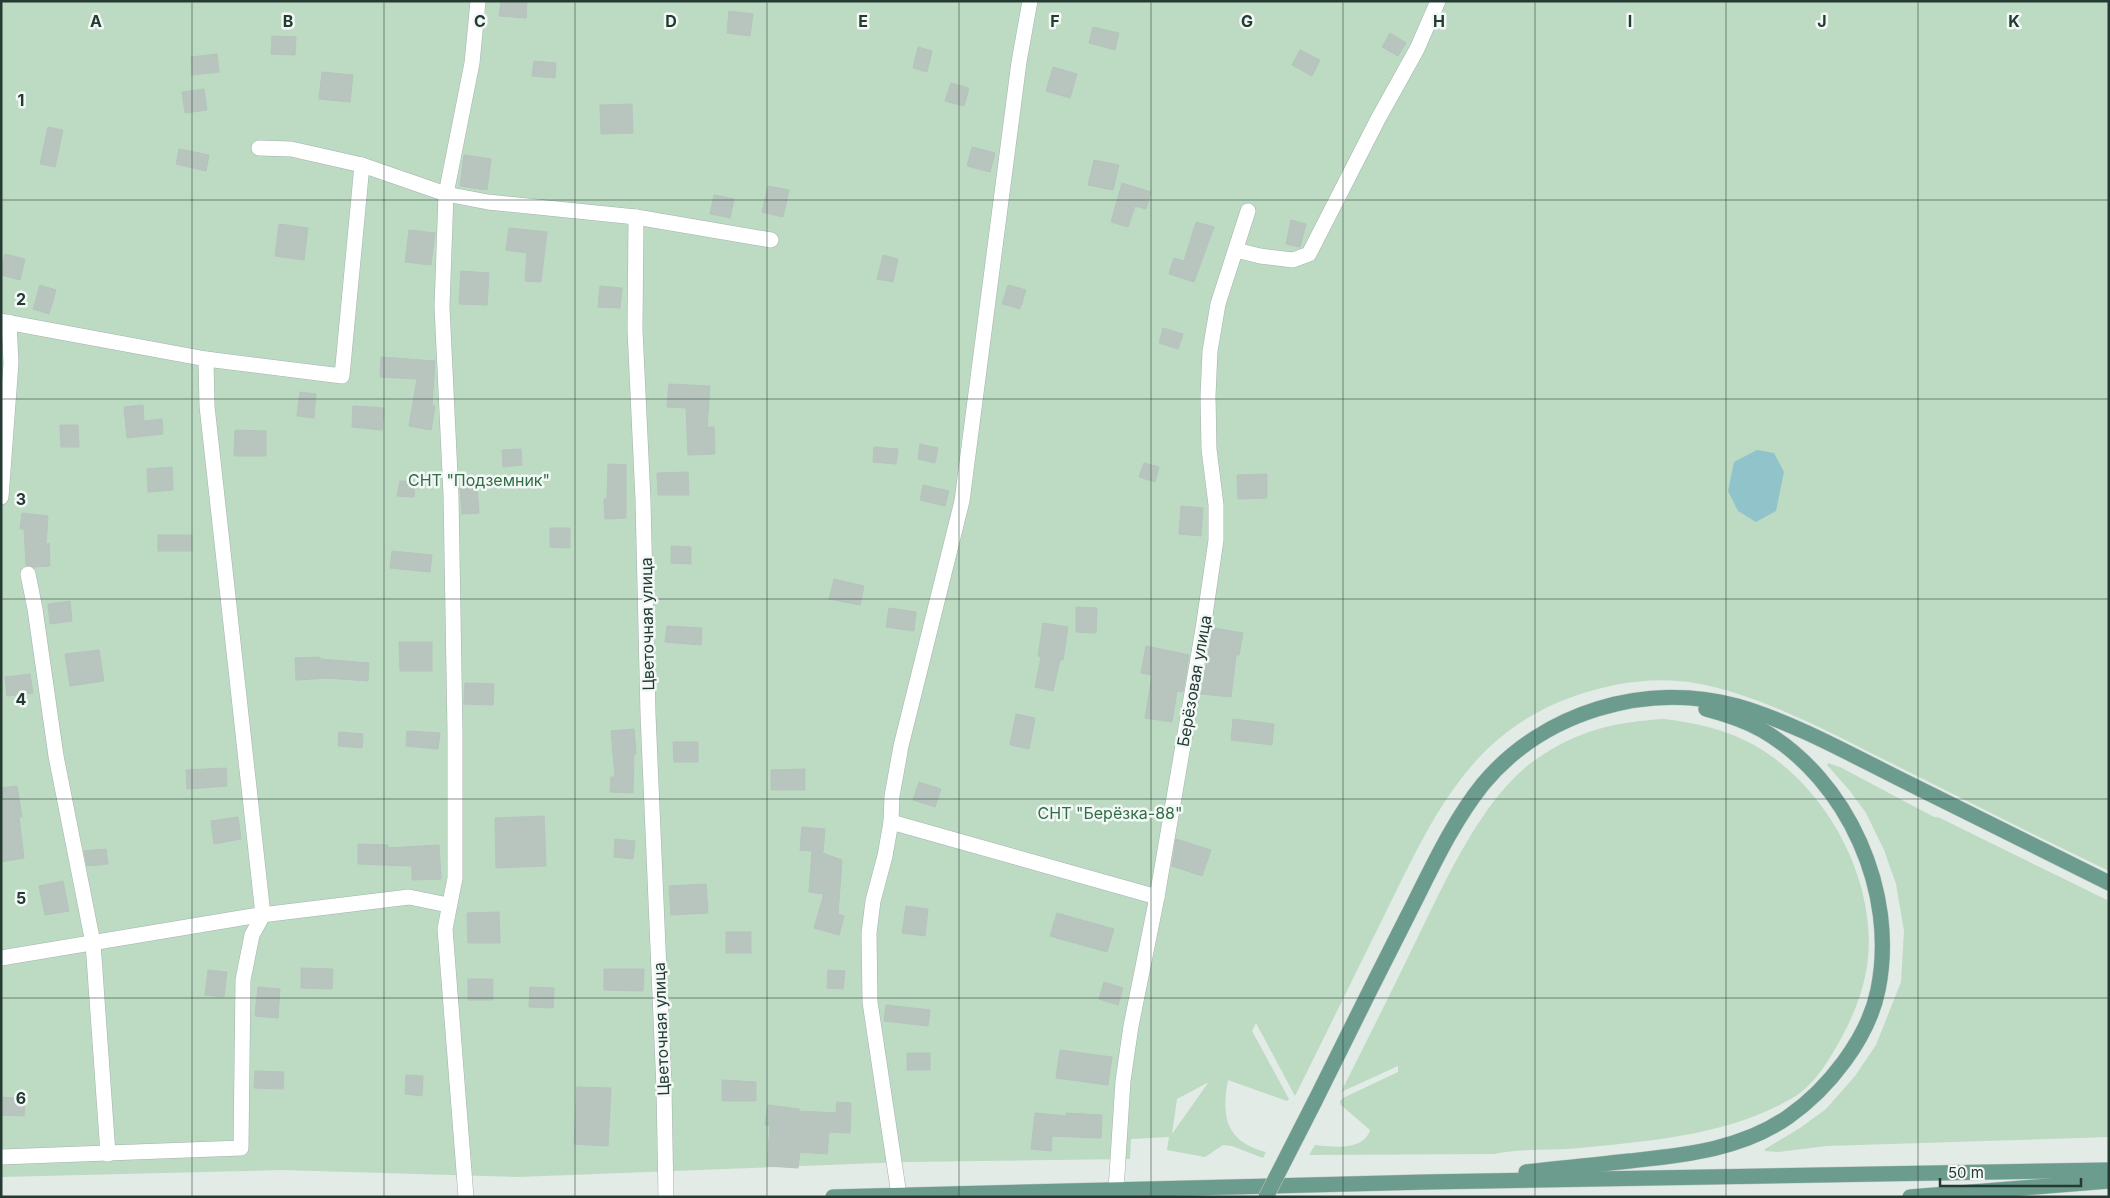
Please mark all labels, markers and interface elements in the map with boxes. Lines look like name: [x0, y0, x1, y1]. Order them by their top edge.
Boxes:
text: A: [90, 11, 102, 31]
text: B: [283, 11, 293, 31]
text: C: [474, 11, 486, 31]
text: D: [665, 11, 677, 31]
text: E: [858, 11, 868, 31]
text: F: [1050, 11, 1060, 31]
text: G: [1241, 11, 1253, 31]
text: H: [1433, 11, 1445, 31]
text: I: [1628, 11, 1632, 31]
text: J: [1817, 11, 1827, 31]
text: K: [2008, 11, 2020, 31]
text: 1: [18, 90, 24, 110]
text: 2: [16, 289, 26, 309]
park label: СНТ "Подземник": [408, 470, 550, 490]
text: 3: [16, 489, 26, 509]
street label: Цветочная улица: [636, 557, 658, 691]
street label: Берёзовая улица: [1173, 614, 1215, 748]
text: 4: [16, 689, 27, 709]
park label: СНТ "Берёзка-88": [1038, 803, 1182, 823]
text: 5: [16, 888, 26, 908]
street label: Цветочная улица: [649, 962, 673, 1096]
text: 6: [16, 1088, 26, 1108]
scale bar: [1940, 1156, 2081, 1188]
text: 50 m: [1948, 1163, 1984, 1182]

